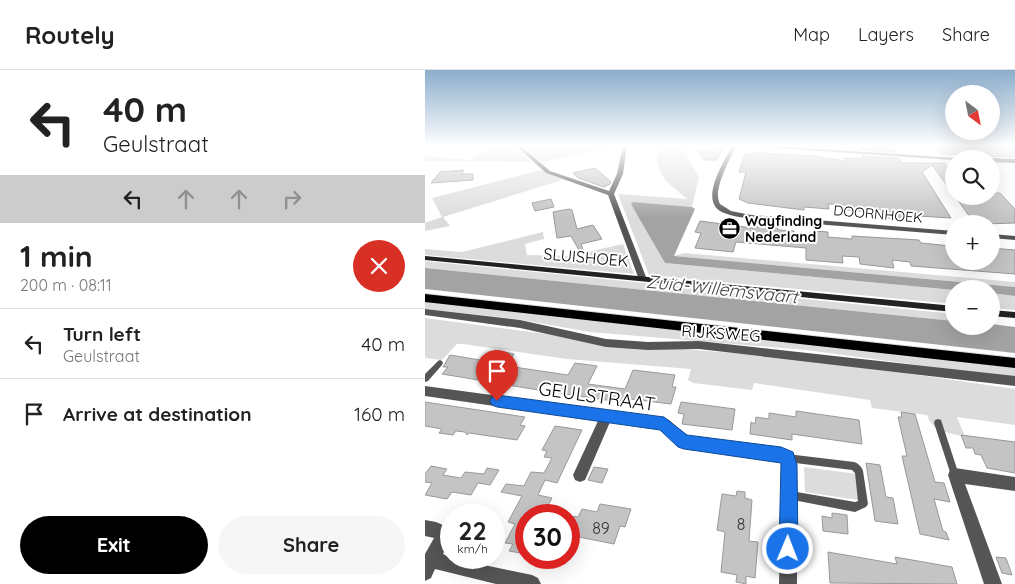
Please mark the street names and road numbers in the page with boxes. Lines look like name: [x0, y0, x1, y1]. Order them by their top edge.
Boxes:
street label: DOORNHOEK: [833, 201, 923, 227]
street label: SLUISHOEK: [543, 243, 630, 271]
street label: RIJKSWEG: [681, 320, 761, 346]
street label: GEULSTRAAT: [537, 376, 657, 416]

